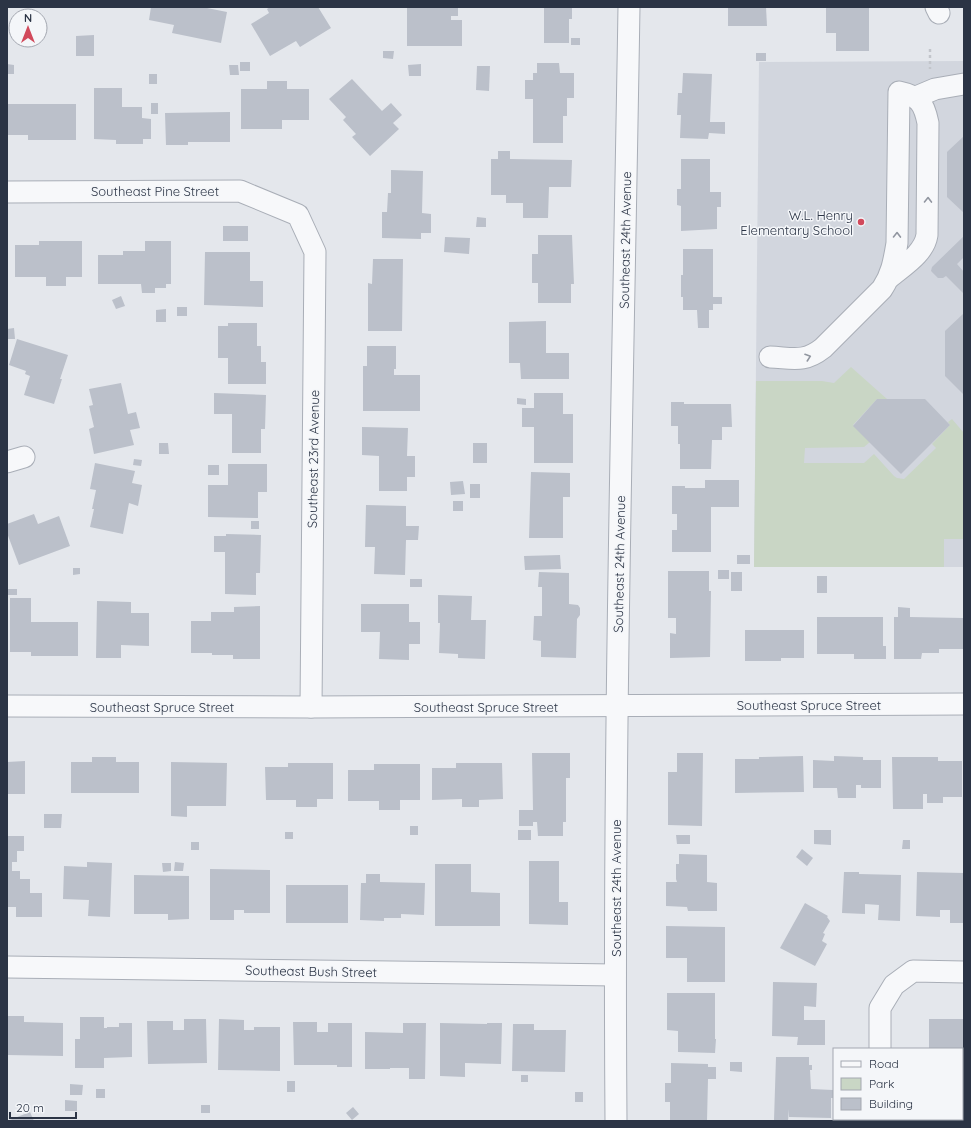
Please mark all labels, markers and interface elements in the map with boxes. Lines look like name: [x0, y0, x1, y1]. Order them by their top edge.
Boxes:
north arrow: [8, 8, 48, 48]
text: N: [24, 11, 32, 25]
street label: Southeast 24th Avenue: [616, 171, 634, 309]
street label: Southeast Pine Street: [91, 183, 219, 199]
one-way arrow: [923, 197, 932, 203]
place label: W.L. Henry Elementary School: [740, 207, 853, 238]
marker: W.L. Henry Elementary School: [856, 217, 866, 227]
one-way arrow: [893, 232, 901, 238]
one-way arrow: [805, 353, 812, 361]
street label: Southeast 23rd Avenue: [304, 390, 322, 528]
street label: Southeast 24th Avenue: [610, 495, 628, 633]
street label: Southeast Spruce Street: [737, 697, 881, 713]
street label: Southeast Spruce Street: [90, 699, 234, 715]
street label: Southeast Spruce Street: [414, 699, 558, 715]
street label: Southeast 24th Avenue: [608, 819, 624, 957]
street label: Southeast Bush Street: [245, 962, 377, 980]
legend: [833, 1048, 963, 1120]
text: Road: [869, 1056, 899, 1071]
text: Park: [869, 1076, 894, 1091]
scale bar: [10, 1094, 76, 1120]
text: Building: [869, 1096, 913, 1111]
text: 20 m: [16, 1100, 44, 1115]

